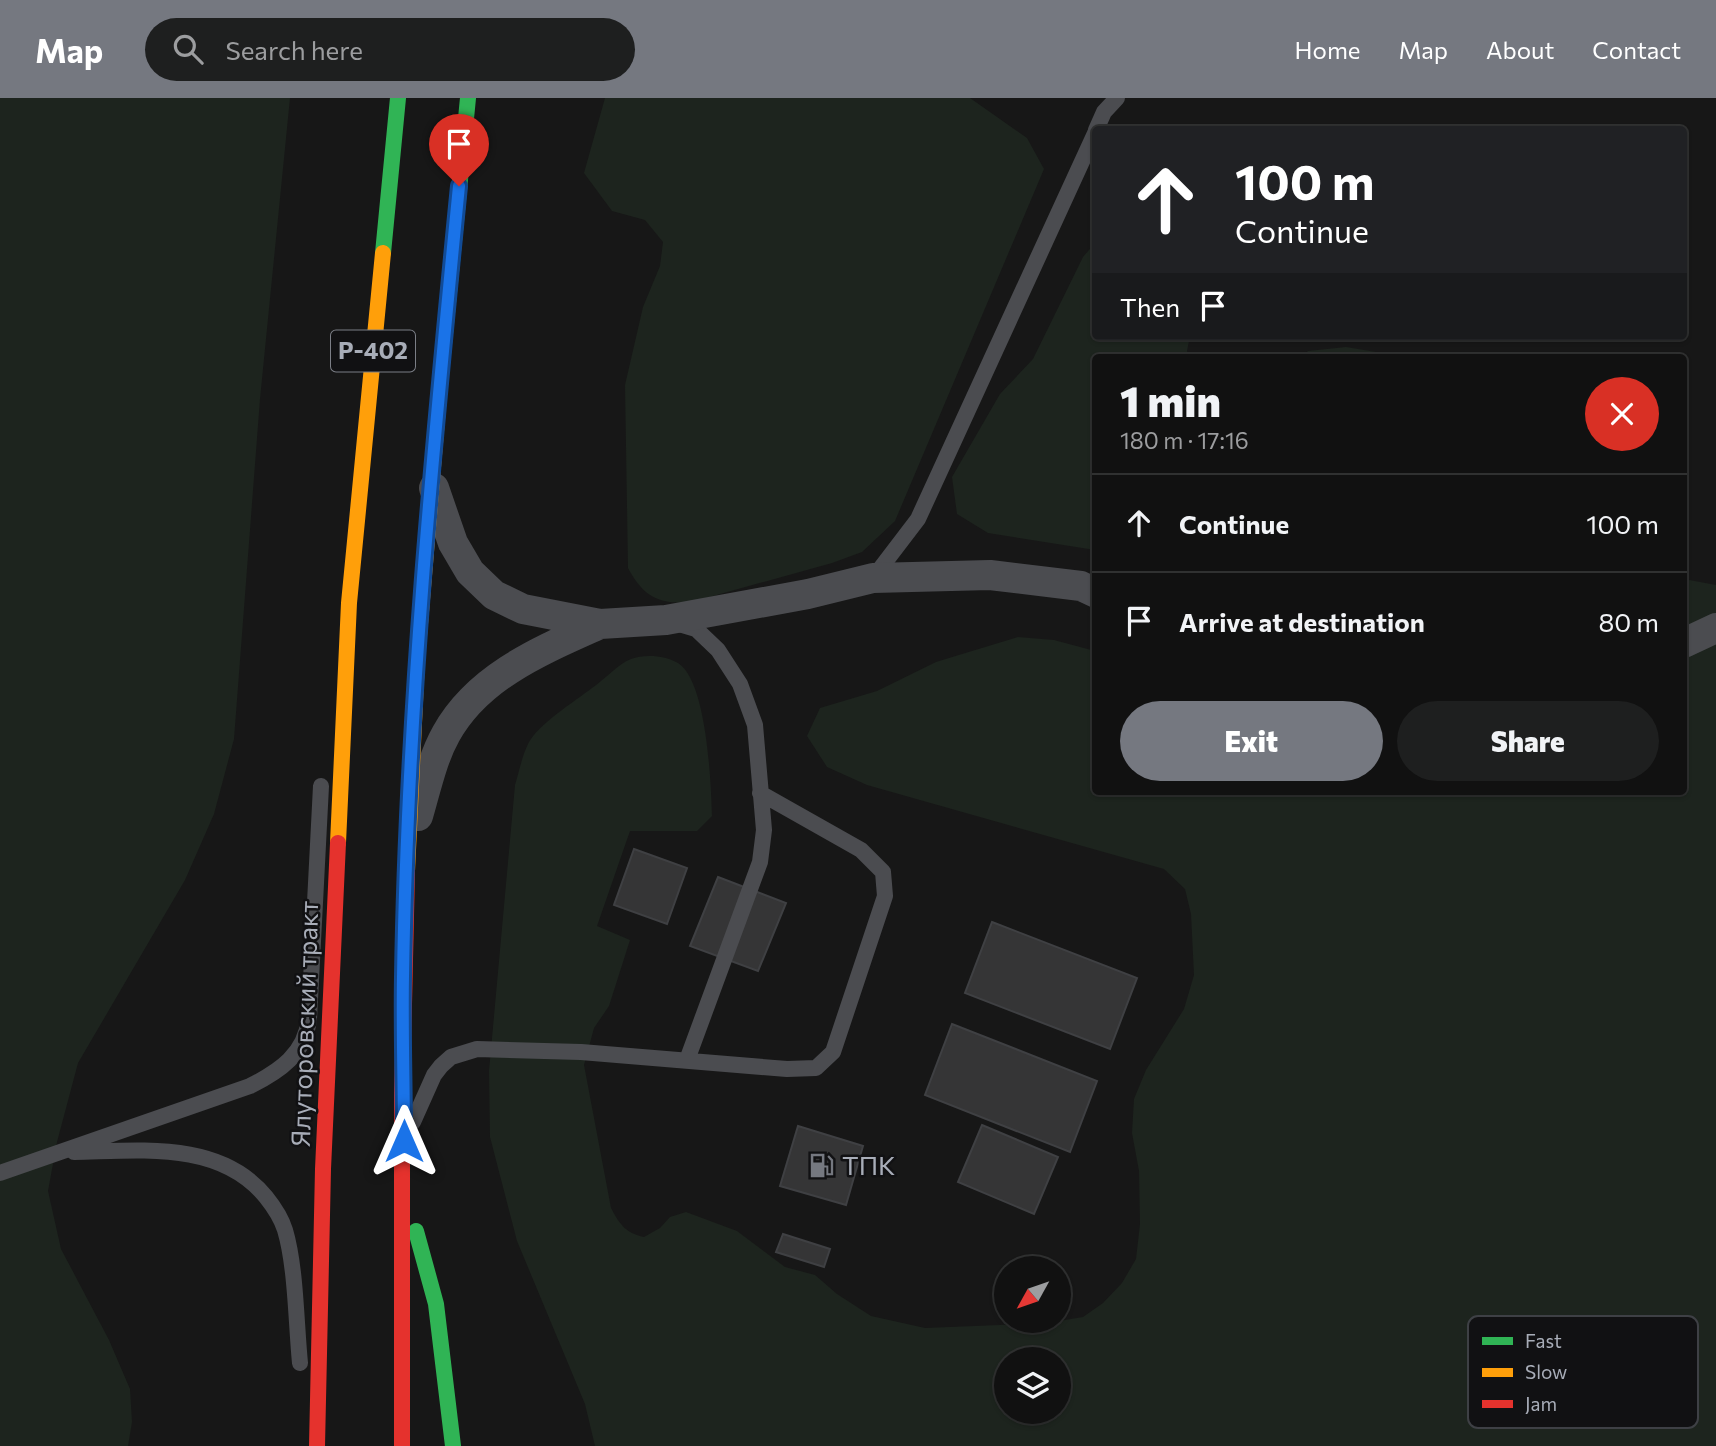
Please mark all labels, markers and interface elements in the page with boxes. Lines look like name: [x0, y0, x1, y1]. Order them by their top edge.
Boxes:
search box: [145, 18, 635, 81]
text: Map: [35, 29, 103, 70]
icon: search: [169, 30, 207, 68]
text: Search here: [225, 34, 363, 65]
text: Home: [1295, 35, 1361, 64]
text: Map: [1399, 35, 1448, 64]
text: About: [1486, 35, 1554, 64]
text: Contact: [1592, 35, 1681, 64]
pin: [429, 114, 489, 186]
icon: arrive: [440, 125, 478, 163]
text: 100 m: [1235, 150, 1374, 210]
icon: ahead: [1120, 154, 1211, 245]
text: Continue: [1235, 210, 1369, 250]
icon: arrive: [1194, 287, 1232, 325]
text: Then: [1120, 291, 1180, 322]
road number: Р-402: [331, 330, 415, 372]
text: 1 min: [1120, 374, 1221, 426]
button: close: [1585, 377, 1659, 451]
text: 180 m · 17:16: [1120, 426, 1249, 454]
icon: ahead: [1120, 504, 1158, 542]
text: Continue: [1179, 508, 1289, 539]
text: 100 m: [1586, 508, 1659, 539]
icon: arrive: [1120, 602, 1158, 640]
text: Arrive at destination: [1179, 606, 1425, 637]
text: 80 m: [1599, 606, 1659, 637]
button: Exit: [1120, 701, 1383, 781]
button: Share: [1397, 701, 1659, 781]
street label: Ялуторовский тракт: [284, 900, 323, 1148]
position arrow: [367, 1104, 441, 1178]
place label: ТПК: [842, 1149, 896, 1180]
fuel station icon: ТПК: [808, 1152, 836, 1180]
north arrow: [994, 1256, 1071, 1334]
map controls: [994, 1256, 1071, 1424]
legend: [1468, 1316, 1698, 1428]
text: Fast: [1525, 1329, 1562, 1352]
button: layers: [994, 1347, 1071, 1424]
text: Slow: [1525, 1360, 1567, 1383]
text: Jam: [1525, 1392, 1557, 1415]

